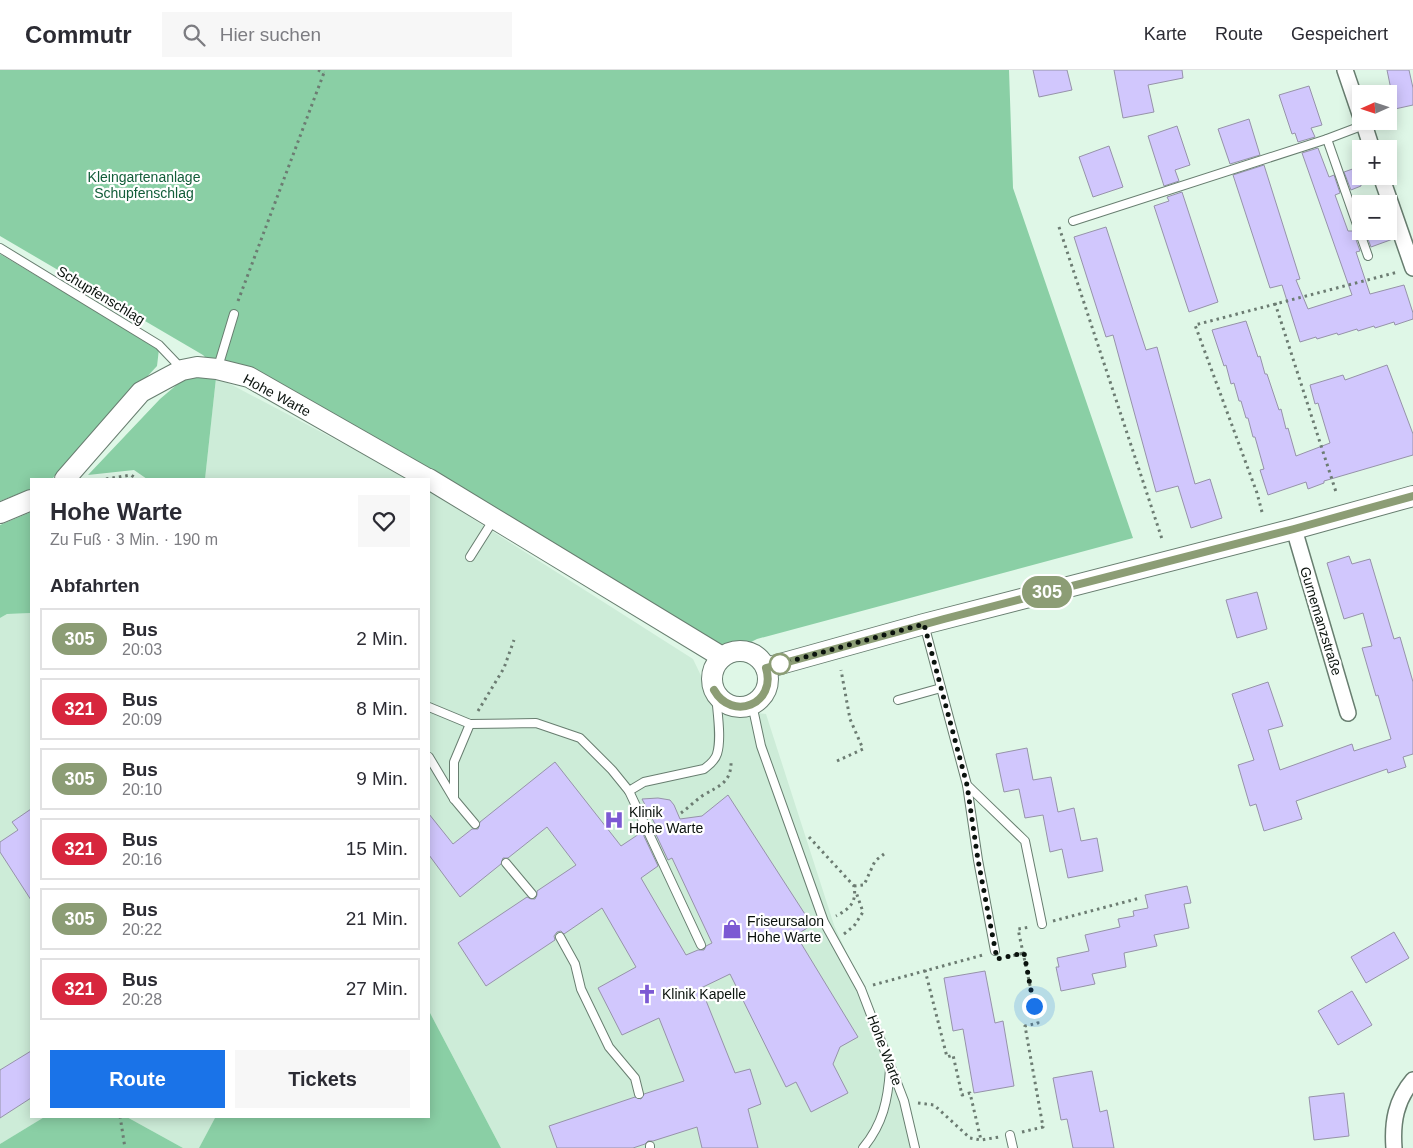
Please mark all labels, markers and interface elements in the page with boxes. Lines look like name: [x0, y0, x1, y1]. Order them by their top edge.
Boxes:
search box: [162, 12, 512, 57]
text: Commutr: [25, 21, 132, 48]
icon: search: [180, 21, 208, 49]
text: Hier suchen: [220, 24, 321, 45]
text: Karte: [1144, 24, 1187, 44]
text: Route: [1215, 24, 1263, 44]
text: Gespeichert: [1291, 24, 1388, 44]
north arrow: [1352, 85, 1398, 130]
map controls: [1352, 85, 1397, 240]
button: +: [1352, 140, 1397, 185]
park label: Kleingartenanlage Schupfenschlag: [88, 169, 201, 201]
button: −: [1352, 195, 1397, 240]
street label: Schupfenschlag: [54, 262, 148, 328]
street label: Hohe Warte: [240, 371, 314, 420]
button: heart: [358, 495, 410, 547]
text: Hohe Warte: [50, 498, 182, 525]
text: Zu Fuß · 3 Min. · 190 m: [50, 531, 218, 548]
street label: Gurnemanzstraße: [1297, 565, 1345, 677]
text: Abfahrten: [50, 575, 140, 596]
line badge: 305: [1018, 576, 1076, 608]
text: 305: [1032, 582, 1062, 602]
text: Bus: [122, 619, 158, 640]
text: 2 Min.: [356, 628, 408, 649]
text: 305: [64, 629, 95, 649]
text: 20:03: [122, 641, 162, 658]
unlabelled marker: [769, 653, 791, 675]
text: Bus: [122, 689, 158, 710]
text: 8 Min.: [356, 698, 408, 719]
text: 321: [64, 699, 95, 719]
text: 20:09: [122, 711, 162, 728]
text: Bus: [122, 759, 158, 780]
text: 9 Min.: [356, 768, 408, 789]
text: 305: [64, 769, 95, 789]
text: 20:10: [122, 781, 162, 798]
place label: Klinik Hohe Warte: [629, 804, 703, 836]
hospital icon: Klinik Hohe Warte: [603, 809, 625, 831]
text: Bus: [122, 829, 158, 850]
text: 15 Min.: [346, 838, 408, 859]
text: 321: [64, 839, 95, 859]
text: 20:16: [122, 851, 162, 868]
text: Bus: [122, 899, 158, 920]
text: 21 Min.: [346, 908, 408, 929]
text: 305: [64, 909, 95, 929]
place label: Friseursalon Hohe Warte: [747, 913, 824, 945]
shop icon: Friseursalon Hohe Warte: [721, 918, 743, 940]
text: 20:22: [122, 921, 162, 938]
text: Bus: [122, 969, 158, 990]
text: 27 Min.: [346, 978, 408, 999]
text: 321: [64, 979, 95, 999]
church icon: Klinik Kapelle: [636, 983, 658, 1005]
place label: Klinik Kapelle: [662, 986, 746, 1002]
text: 20:28: [122, 991, 162, 1008]
your location: [1022, 994, 1047, 1019]
street label: Hohe Warte: [864, 1013, 906, 1088]
button: Route: [50, 1050, 225, 1108]
button: Tickets: [235, 1050, 410, 1108]

